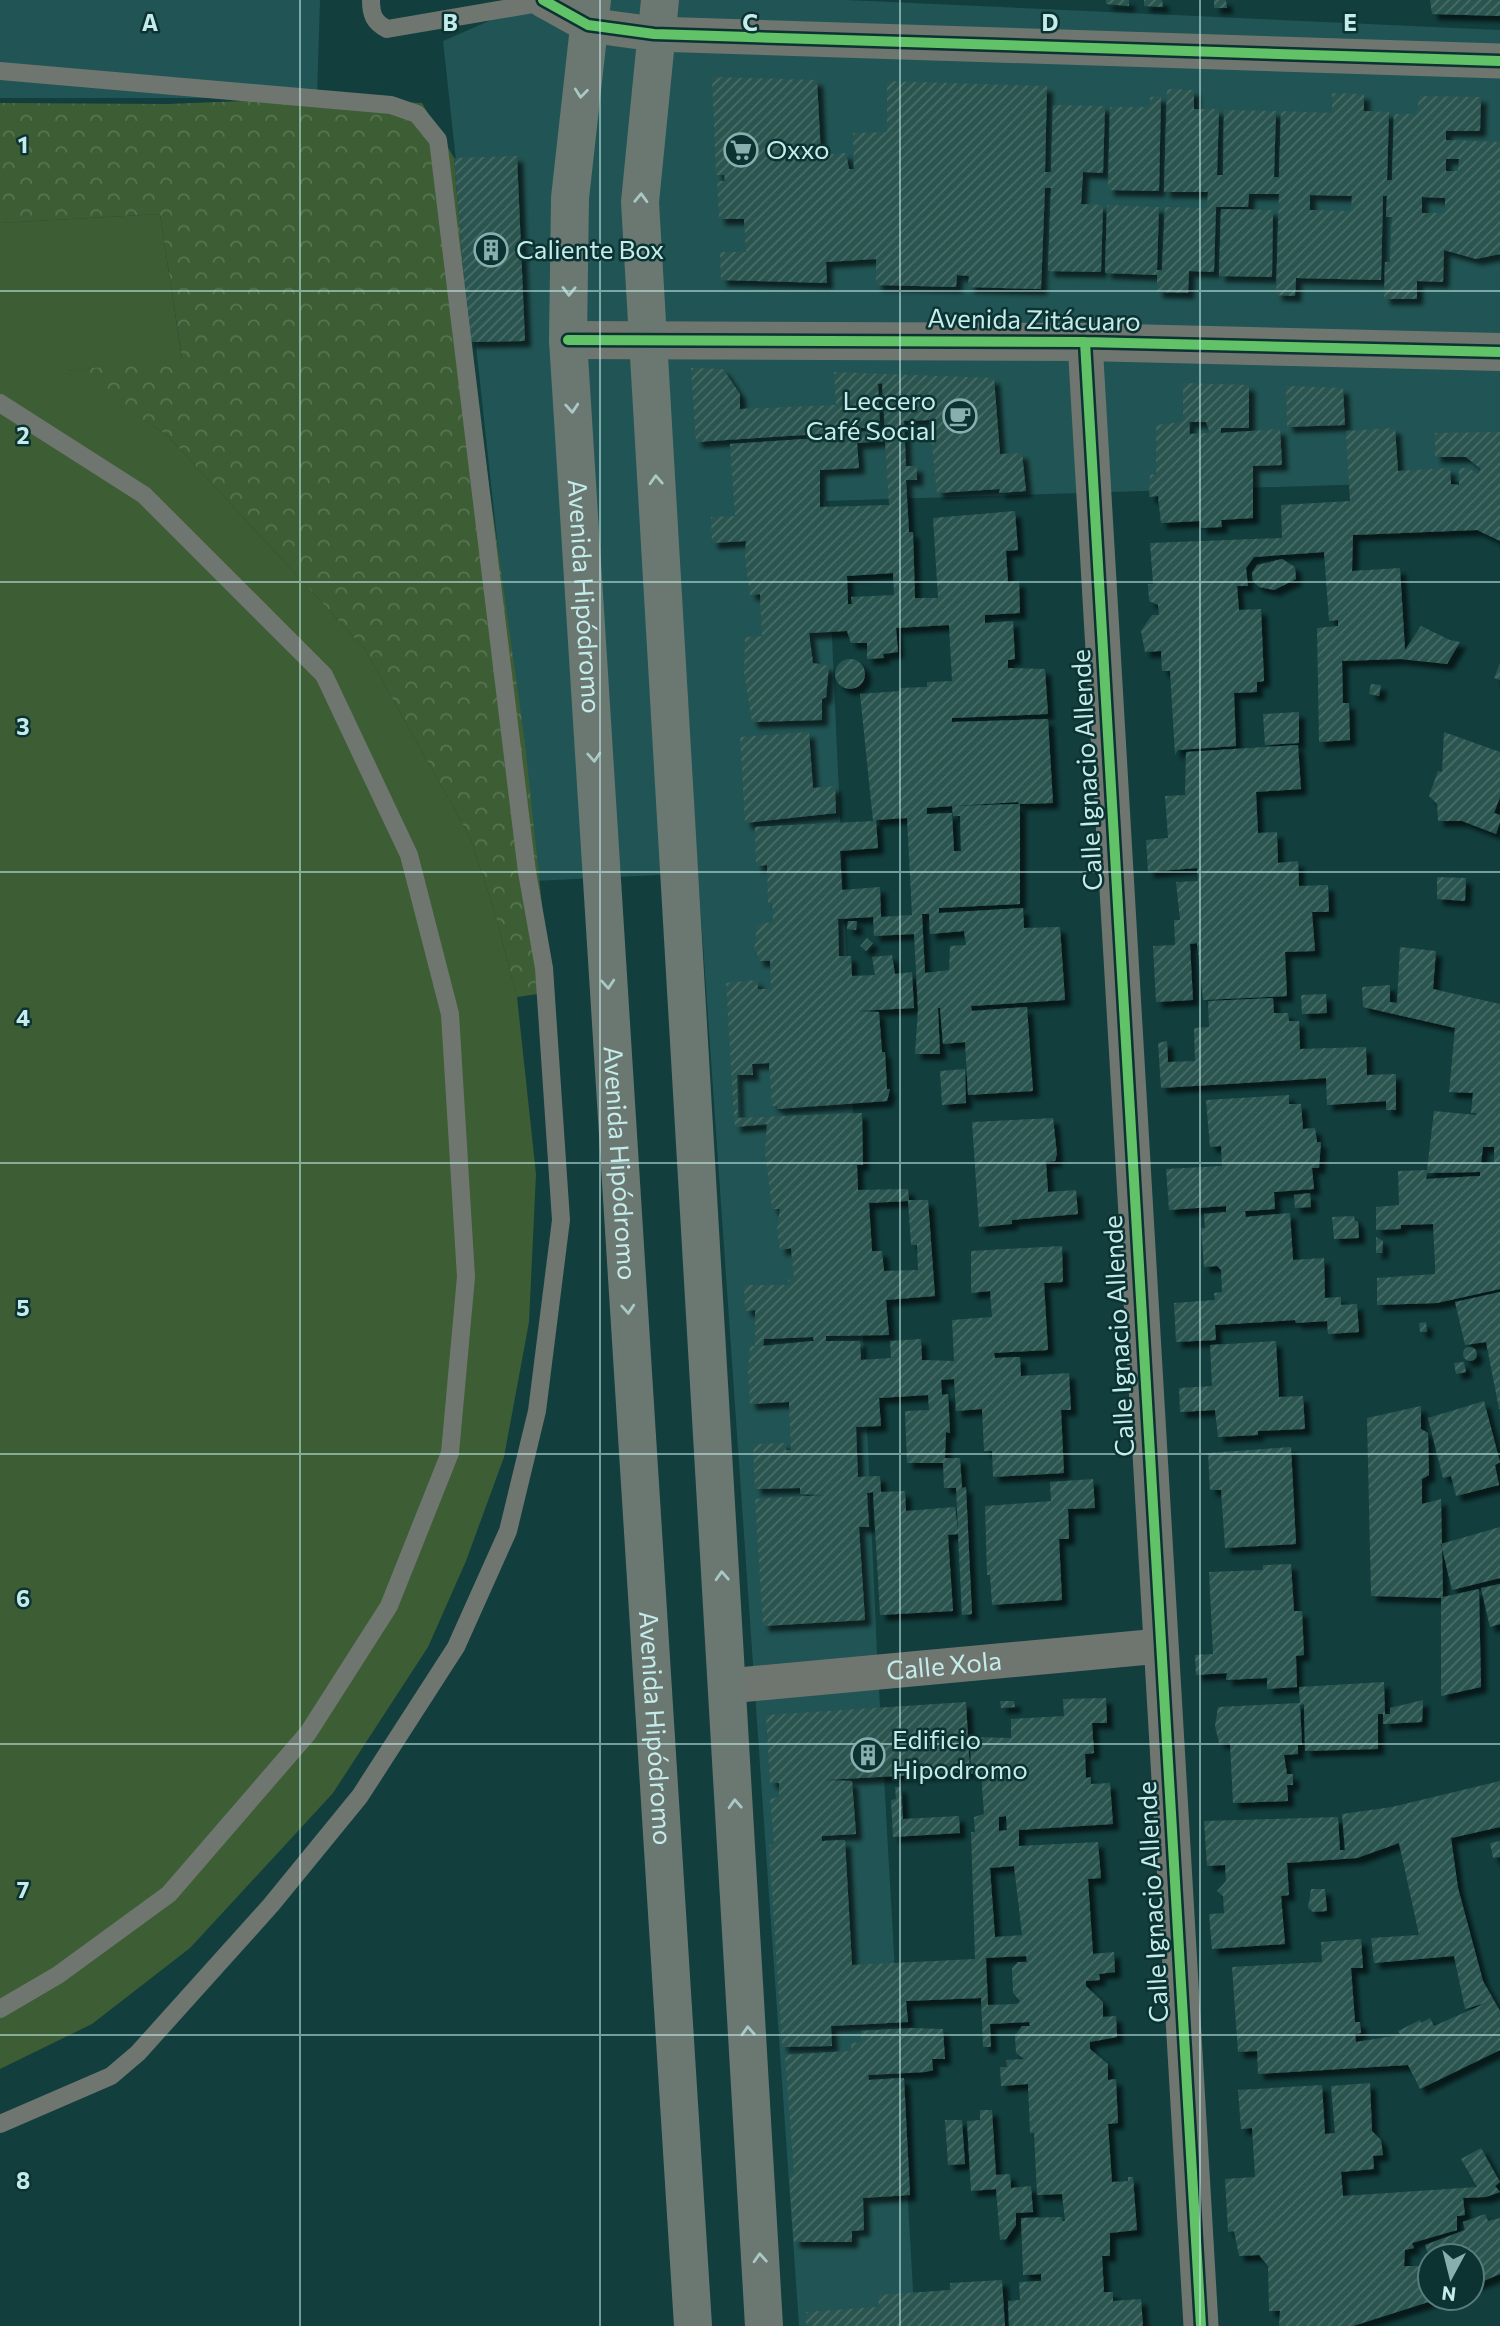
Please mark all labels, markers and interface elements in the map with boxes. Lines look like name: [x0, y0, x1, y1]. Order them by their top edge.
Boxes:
text: A: [142, 8, 159, 36]
text: B: [442, 8, 458, 36]
text: C: [742, 8, 758, 36]
text: D: [1042, 8, 1059, 36]
text: E: [1343, 8, 1357, 36]
one-way arrow: [573, 87, 588, 99]
text: 1: [18, 130, 28, 158]
supermarket icon: Oxxo: [722, 131, 760, 169]
place label: Oxxo: [766, 133, 830, 164]
one-way arrow: [633, 192, 648, 203]
building icon: Caliente Box: [472, 231, 510, 269]
place label: Caliente Box: [516, 233, 664, 264]
one-way arrow: [561, 285, 576, 296]
street label: Avenida Zitácuaro: [927, 301, 1141, 336]
place label: Leccero Café Social: [806, 384, 936, 445]
cafe icon: Leccero Café Social: [941, 397, 979, 435]
one-way arrow: [564, 402, 579, 413]
text: 2: [16, 421, 30, 449]
one-way arrow: [649, 474, 664, 485]
street label: Avenida Hipódromo: [563, 478, 608, 714]
street label: Calle Ignacio Allende: [1064, 649, 1107, 892]
text: 3: [16, 712, 30, 740]
one-way arrow: [586, 752, 601, 763]
one-way arrow: [600, 979, 615, 990]
text: 4: [16, 1003, 30, 1031]
street label: Avenida Hipódromo: [598, 1045, 644, 1281]
street label: Calle Ignacio Allende: [1096, 1215, 1139, 1458]
text: 5: [16, 1293, 30, 1321]
one-way arrow: [620, 1304, 635, 1315]
one-way arrow: [714, 1571, 729, 1582]
text: 6: [16, 1584, 30, 1612]
street label: Avenida Hipódromo: [634, 1610, 680, 1846]
street label: Calle Xola: [885, 1644, 1003, 1685]
place label: Edificio Hipodromo: [892, 1723, 1028, 1784]
building icon: Edificio Hipodromo: [849, 1736, 887, 1774]
street label: Calle Ignacio Allende: [1130, 1781, 1173, 2024]
one-way arrow: [728, 1798, 743, 1809]
text: 7: [17, 1875, 29, 1903]
one-way arrow: [740, 2025, 755, 2036]
text: 8: [16, 2166, 30, 2194]
north arrow: [1416, 2242, 1486, 2312]
one-way arrow: [753, 2252, 768, 2263]
text: N: [1440, 2282, 1457, 2307]

